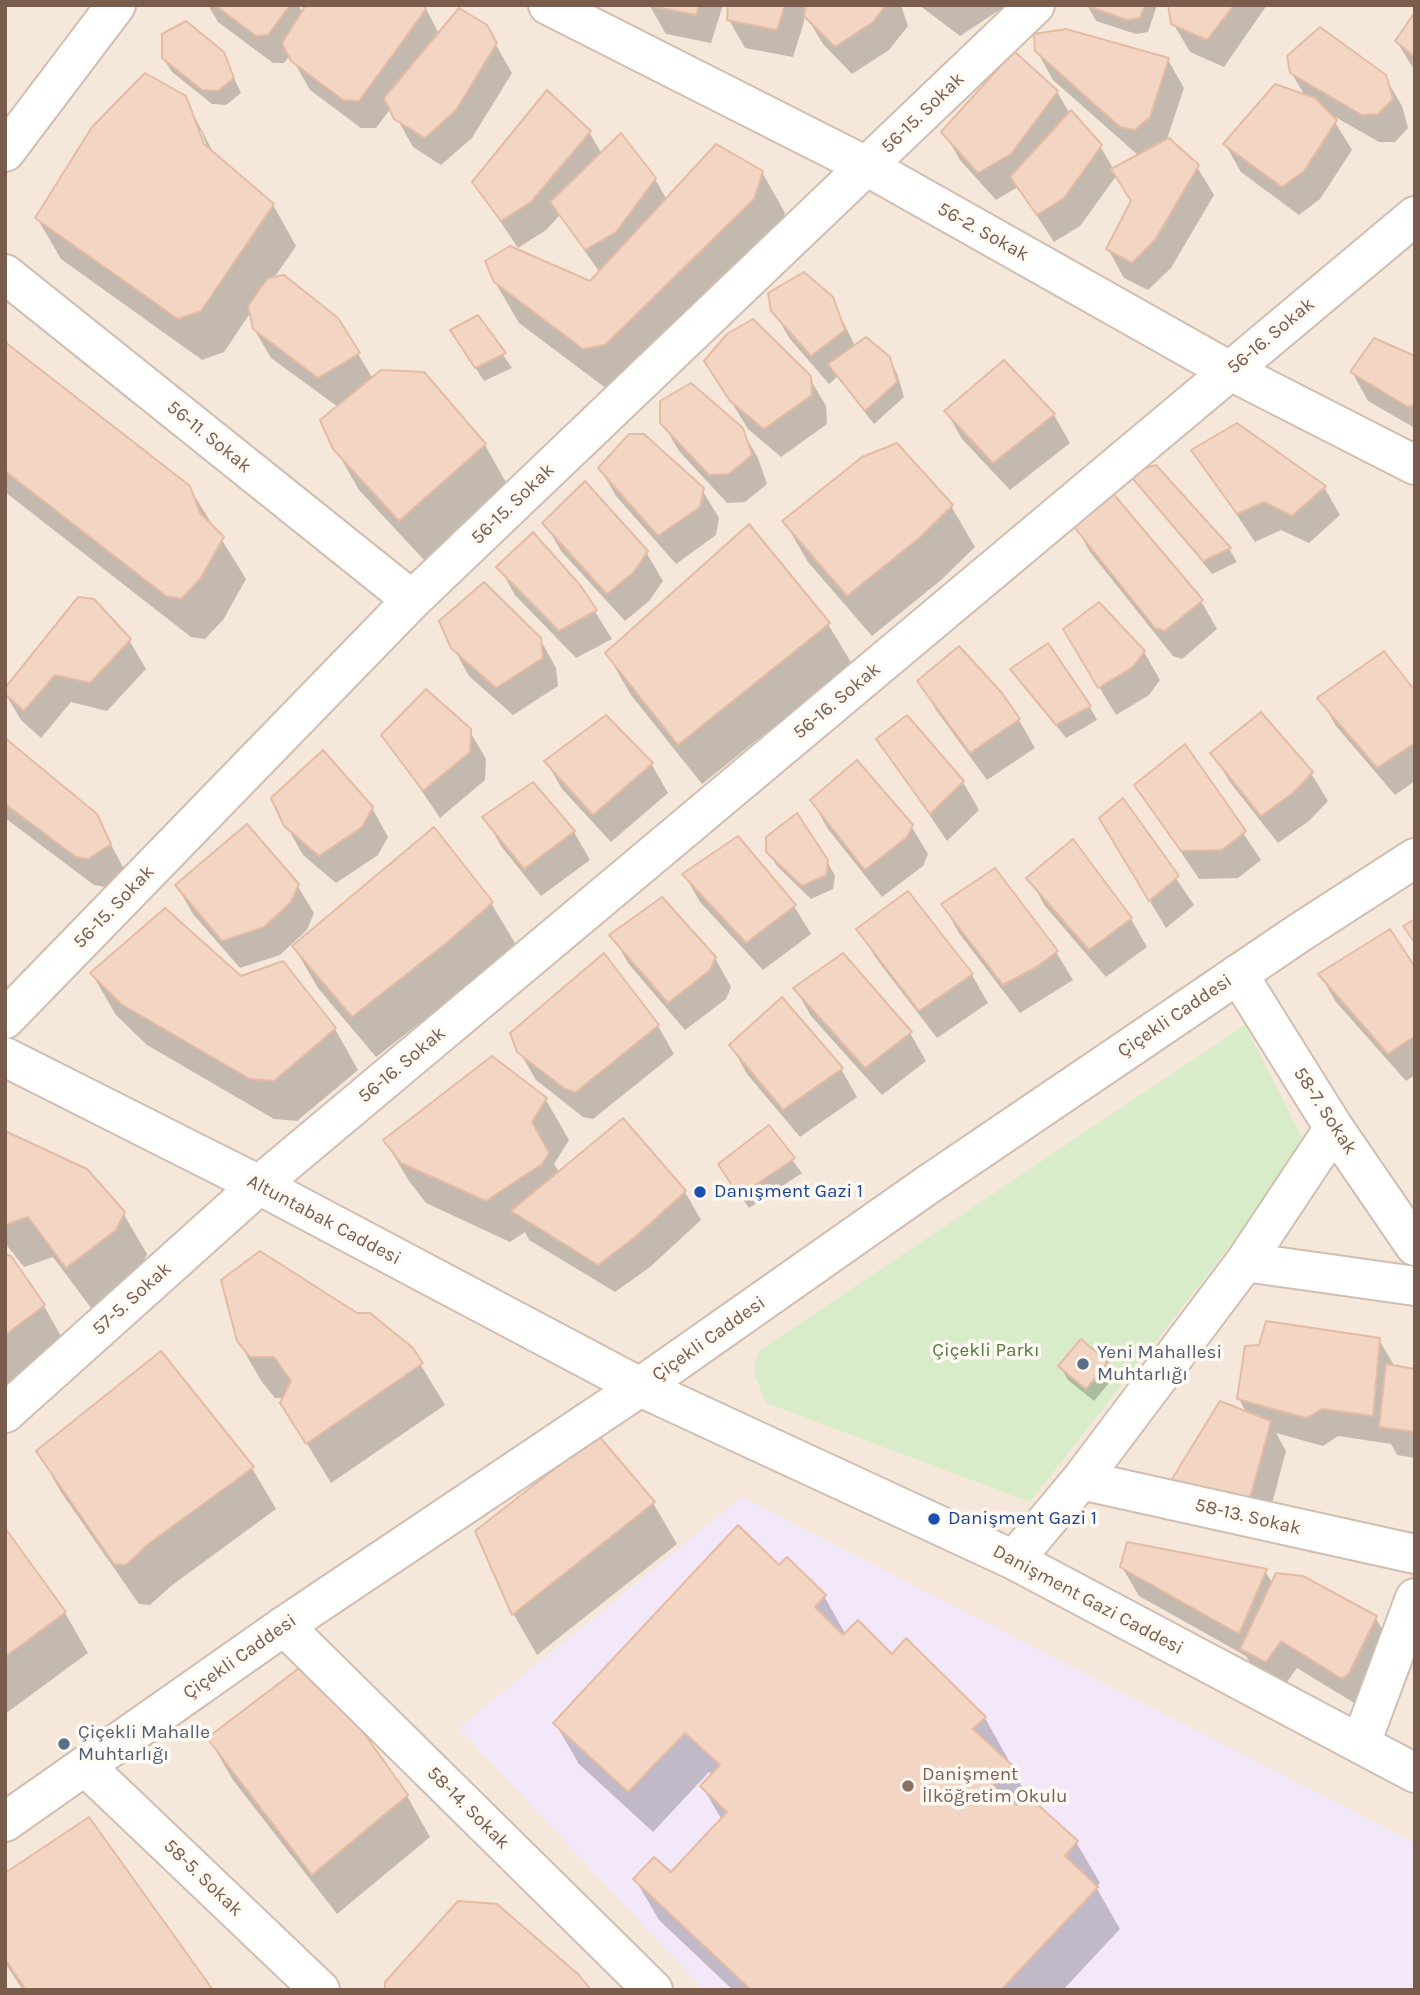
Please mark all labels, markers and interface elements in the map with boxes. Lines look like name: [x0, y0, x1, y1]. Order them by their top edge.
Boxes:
street label: 56-15. Sokak: [877, 68, 969, 158]
street label: 56-2. Sokak: [933, 198, 1033, 266]
street label: 56-16. Sokak: [1223, 293, 1319, 379]
street label: 56-11. Sokak: [162, 396, 256, 478]
street label: 56-15. Sokak: [467, 459, 559, 549]
street label: 56-16. Sokak: [789, 658, 885, 744]
street label: 56-15. Sokak: [69, 861, 159, 953]
street label: Çiçekli Caddesi: [1113, 969, 1237, 1063]
street label: 56-16. Sokak: [354, 1022, 450, 1108]
street label: 58-7. Sokak: [1288, 1063, 1362, 1159]
street label: Altuntabak Caddesi: [243, 1170, 405, 1270]
place label: Danışment Gazi 1: [714, 1181, 863, 1203]
marker: Danışment Gazi 1: [692, 1184, 708, 1200]
street label: 57-5. Sokak: [88, 1258, 176, 1340]
street label: Çiçekli Caddesi: [648, 1291, 770, 1387]
park label: Çiçekli Parkı: [932, 1340, 1040, 1362]
place label: Yeni Mahallesi Muhtarlığı: [1097, 1342, 1222, 1386]
marker: Yeni Mahallesi Muhtarlığı: [1075, 1356, 1091, 1372]
street label: 58-13. Sokak: [1193, 1494, 1303, 1540]
place label: Danişment Gazi 1: [948, 1508, 1097, 1530]
marker: Danişment Gazi 1: [926, 1511, 942, 1527]
street label: Danişment Gazi Caddesi: [989, 1540, 1187, 1660]
street label: Çiçekli Caddesi: [179, 1609, 301, 1705]
place label: Çiçekli Mahalle Muhtarlığı: [78, 1722, 210, 1766]
marker: Çiçekli Mahalle Muhtarlığı: [56, 1736, 72, 1752]
street label: 58-14. Sokak: [422, 1762, 514, 1854]
place label: Danişment İlköğretim Okulu: [922, 1764, 1067, 1808]
marker: Danişment İlköğretim Okulu: [900, 1778, 916, 1794]
street label: 58-5. Sokak: [159, 1835, 247, 1921]

